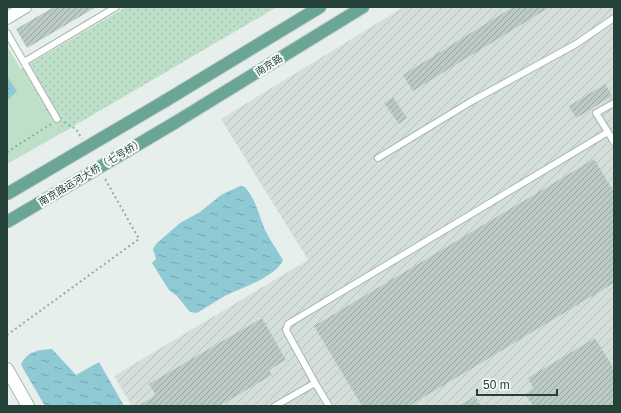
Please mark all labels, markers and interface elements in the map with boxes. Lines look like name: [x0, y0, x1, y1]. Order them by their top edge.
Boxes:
street label: 南京路: [253, 52, 285, 78]
street label: 南京路运河大桥（七号桥）: [37, 136, 145, 208]
scale bar: [477, 371, 557, 397]
text: 50 m: [483, 378, 510, 392]

